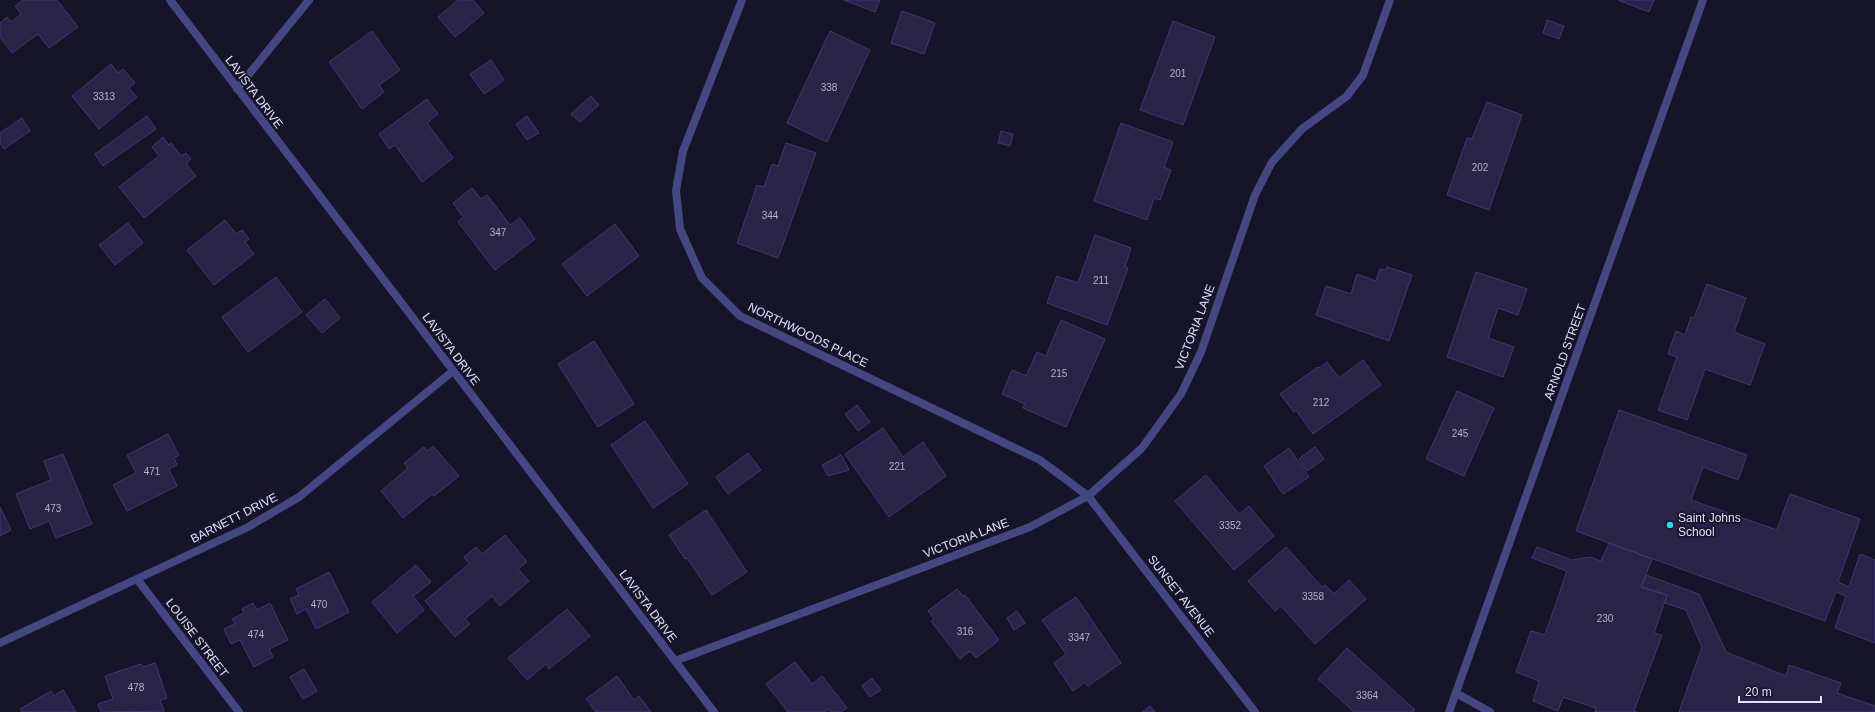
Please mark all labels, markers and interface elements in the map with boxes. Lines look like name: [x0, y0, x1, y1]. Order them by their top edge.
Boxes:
street label: LAVISTA DRIVE: [222, 53, 286, 131]
house number: 201: [1170, 68, 1187, 79]
house number: 338: [821, 82, 838, 93]
house number: 3313: [93, 91, 116, 102]
house number: 202: [1472, 162, 1489, 173]
house number: 344: [762, 210, 779, 221]
house number: 347: [490, 227, 507, 238]
house number: 211: [1093, 275, 1109, 286]
street label: VICTORIA LANE: [1172, 282, 1218, 372]
street label: NORTHWOODS PLACE: [746, 300, 870, 370]
street label: ARNOLD STREET: [1541, 302, 1589, 402]
street label: LAVISTA DRIVE: [419, 310, 483, 388]
house number: 215: [1051, 368, 1068, 379]
house number: 212: [1313, 397, 1330, 408]
house number: 245: [1452, 428, 1469, 439]
house number: 221: [889, 461, 906, 472]
house number: 471: [144, 466, 161, 477]
street label: BARNETT DRIVE: [188, 490, 280, 546]
house number: 473: [45, 503, 62, 514]
place label: Saint Johns School: [1678, 511, 1741, 539]
street label: VICTORIA LANE: [921, 515, 1011, 561]
house number: 3352: [1219, 520, 1242, 531]
marker: Saint Johns School: [1665, 520, 1675, 530]
street label: SUNSET AVENUE: [1145, 552, 1217, 640]
street label: LAVISTA DRIVE: [616, 567, 680, 645]
house number: 3358: [1302, 591, 1325, 602]
street label: LOUISE STREET: [163, 596, 231, 681]
house number: 470: [311, 599, 328, 610]
house number: 230: [1597, 613, 1614, 624]
house number: 316: [957, 626, 974, 637]
house number: 474: [248, 629, 265, 640]
house number: 3347: [1068, 632, 1091, 643]
scale bar: [1739, 678, 1821, 704]
house number: 478: [128, 682, 145, 693]
text: 20 m: [1745, 685, 1772, 699]
house number: 3364: [1356, 690, 1379, 701]

